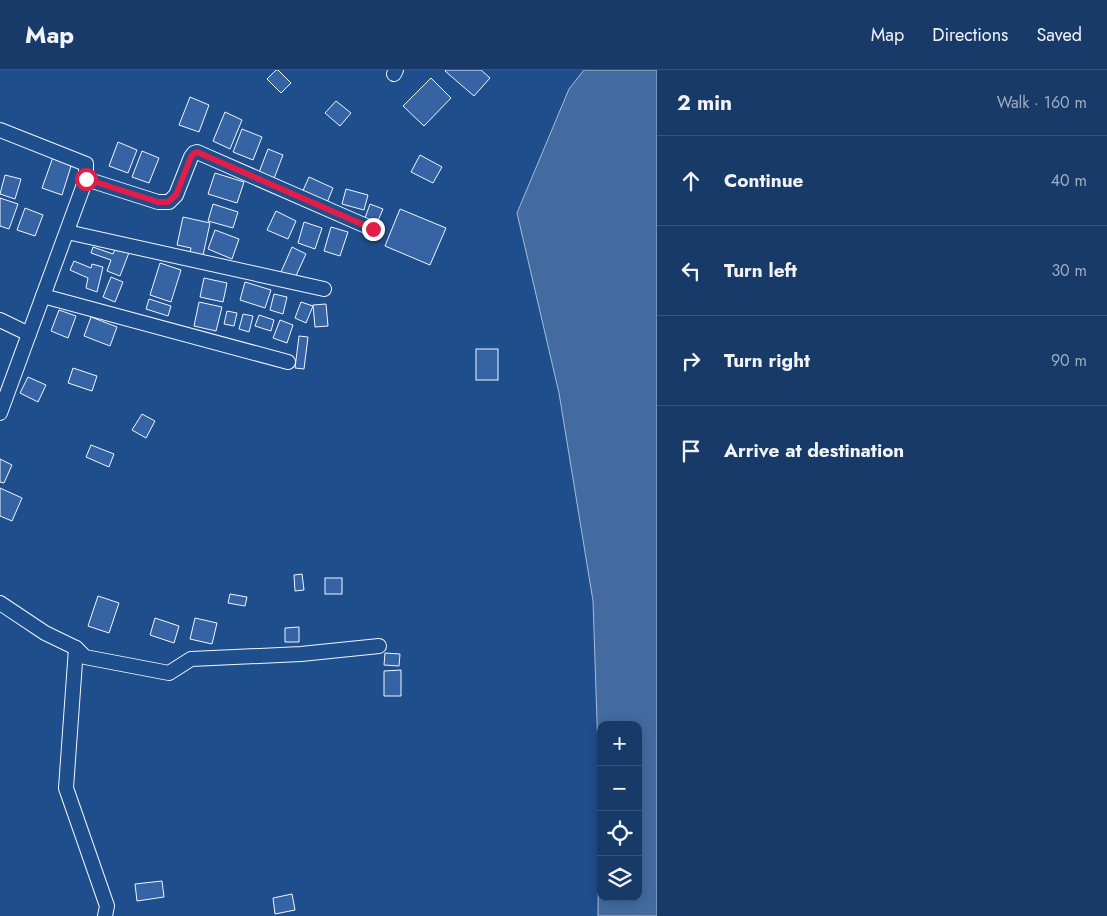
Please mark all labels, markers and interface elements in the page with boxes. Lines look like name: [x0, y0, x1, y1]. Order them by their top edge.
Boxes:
text: Map: [25, 17, 74, 52]
text: Map: [871, 22, 904, 48]
text: Directions: [932, 22, 1008, 48]
text: Saved: [1036, 22, 1082, 48]
text: 2 min: [677, 88, 732, 118]
text: Walk · 160 m: [997, 91, 1087, 114]
icon: ahead: [677, 167, 705, 195]
text: Continue: [724, 167, 803, 194]
route start: [75, 168, 98, 191]
text: 40 m: [1051, 169, 1087, 192]
route end: [362, 218, 385, 241]
icon: left: [677, 257, 705, 285]
text: Turn left: [724, 257, 797, 284]
text: 30 m: [1051, 259, 1087, 282]
icon: right: [677, 347, 705, 375]
text: Turn right: [724, 347, 810, 374]
text: 90 m: [1051, 349, 1087, 372]
icon: arrive: [677, 437, 705, 465]
text: Arrive at destination: [724, 437, 904, 464]
map controls: [597, 721, 642, 901]
button: +: [597, 721, 642, 766]
button: −: [597, 766, 642, 811]
button: locate: [597, 811, 642, 856]
button: layers: [597, 856, 642, 901]

